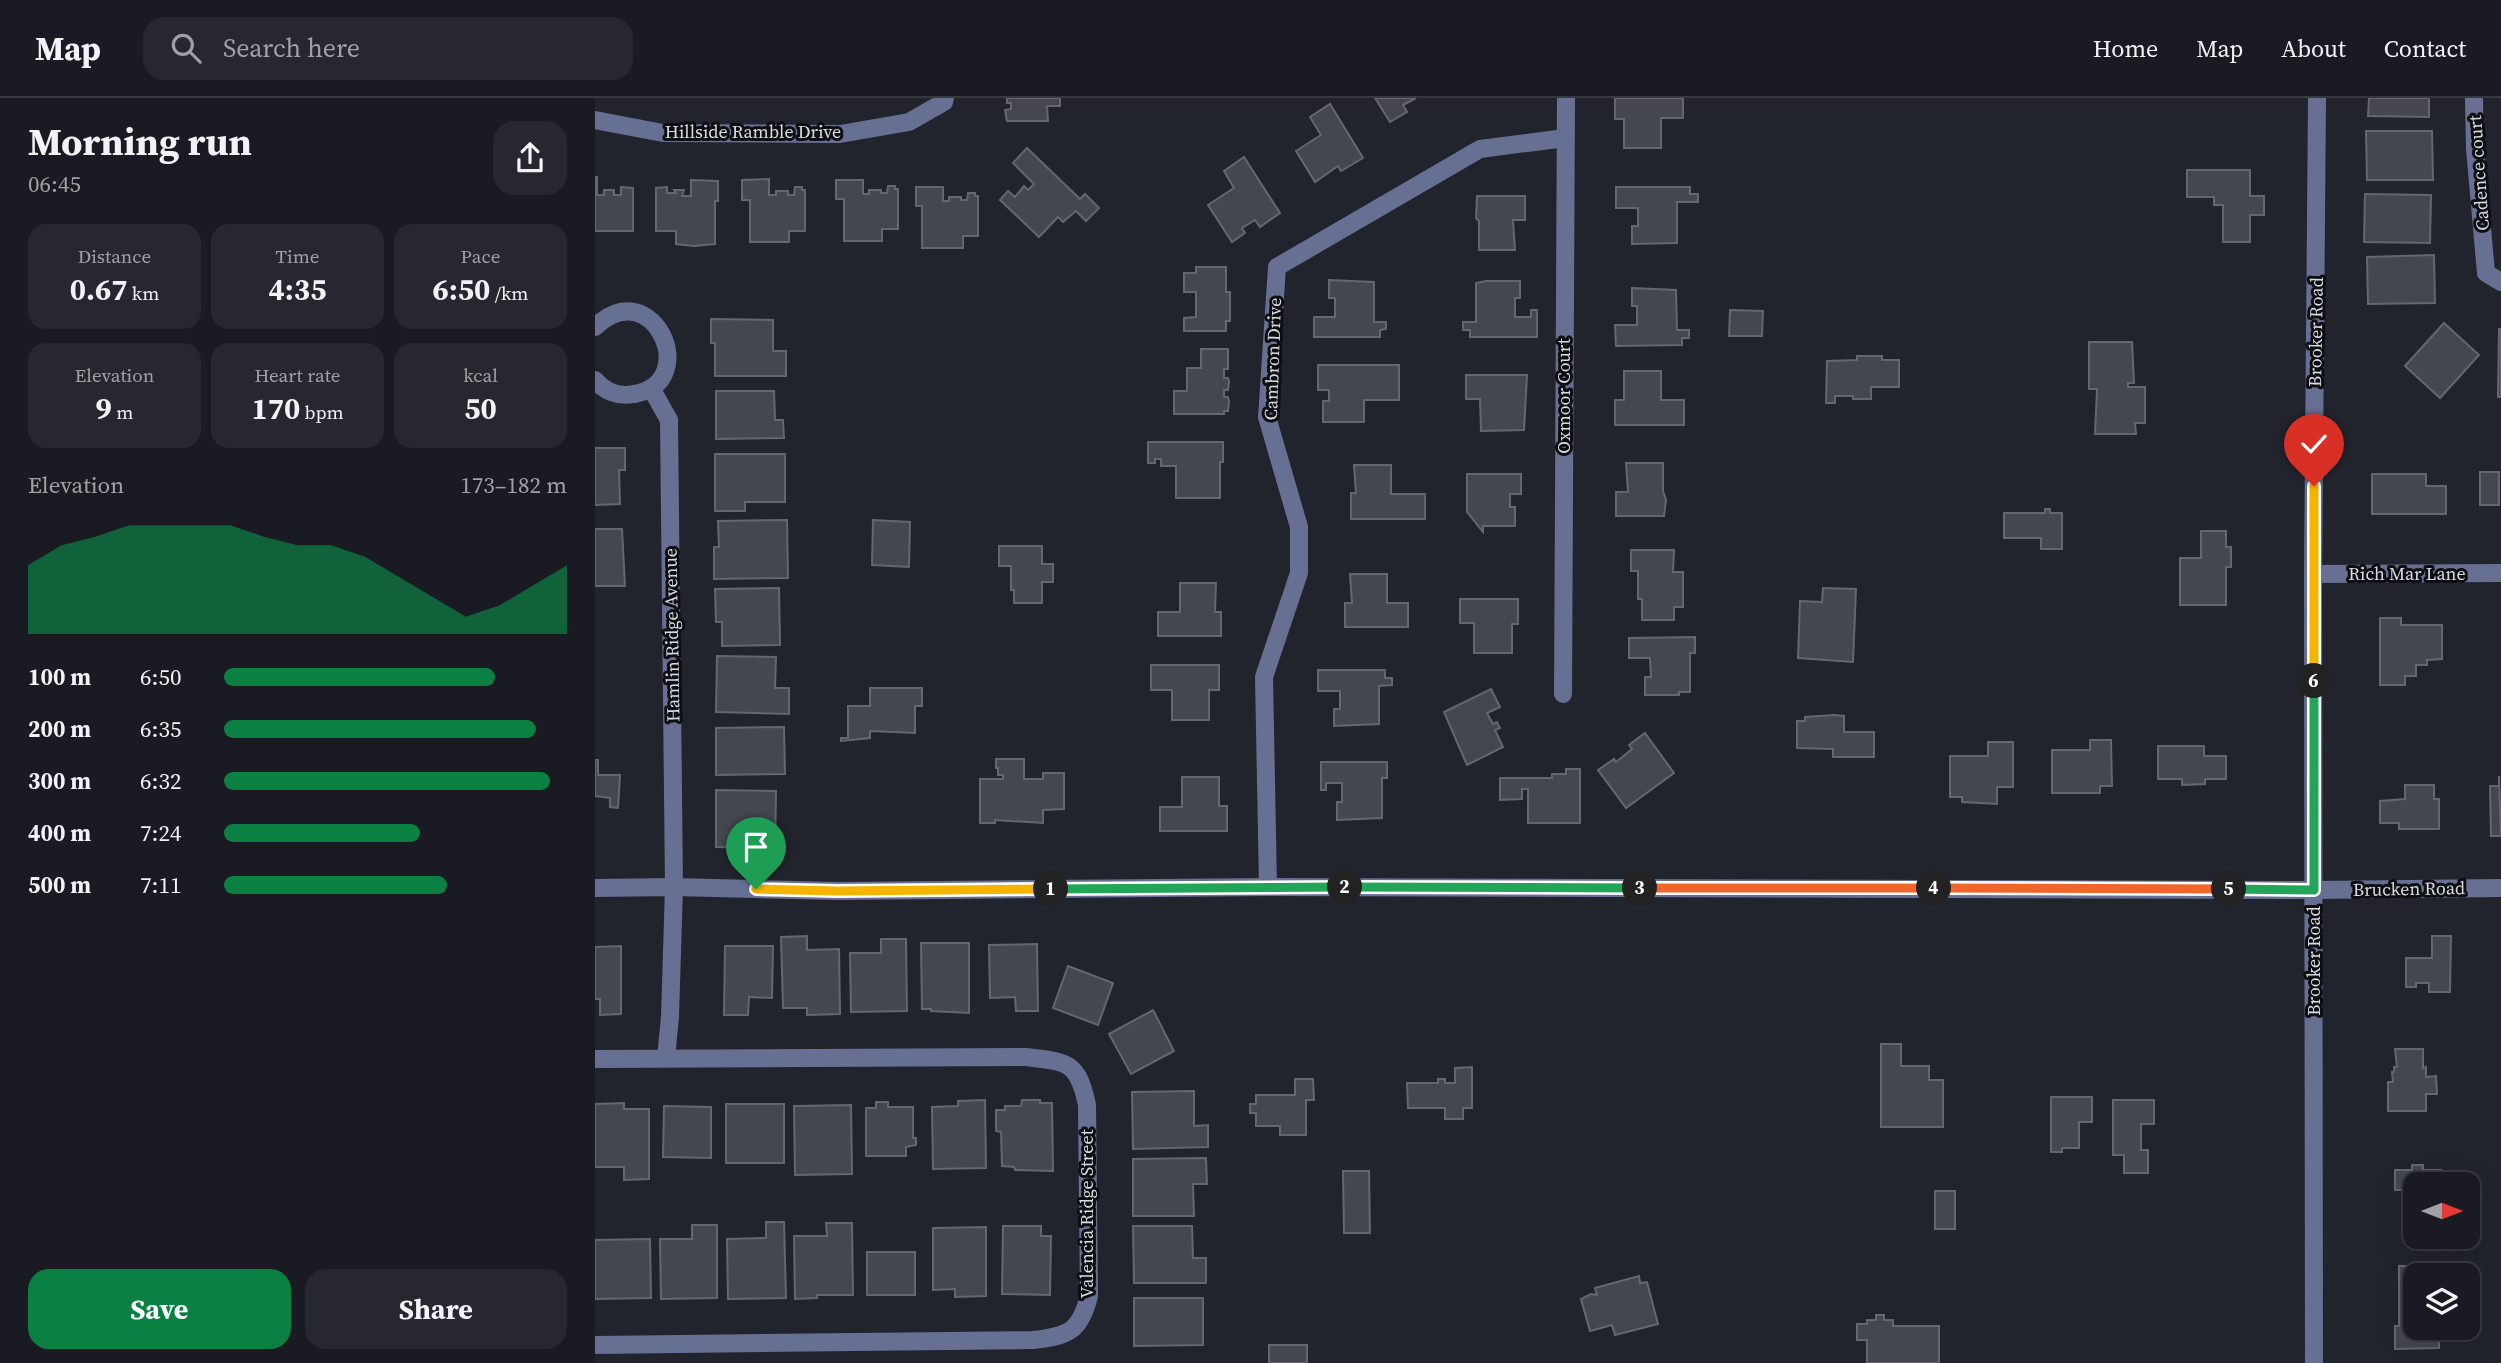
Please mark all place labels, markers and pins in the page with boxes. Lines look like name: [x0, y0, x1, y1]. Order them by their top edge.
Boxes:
pin: [2284, 414, 2344, 486]
pin: 6: [2297, 664, 2331, 698]
pin: [726, 817, 786, 889]
pin: 2: [1327, 870, 1363, 904]
pin: 3: [1623, 870, 1657, 906]
pin: 4: [1917, 870, 1951, 906]
pin: 1: [1033, 872, 1069, 906]
pin: 5: [2211, 872, 2247, 906]

